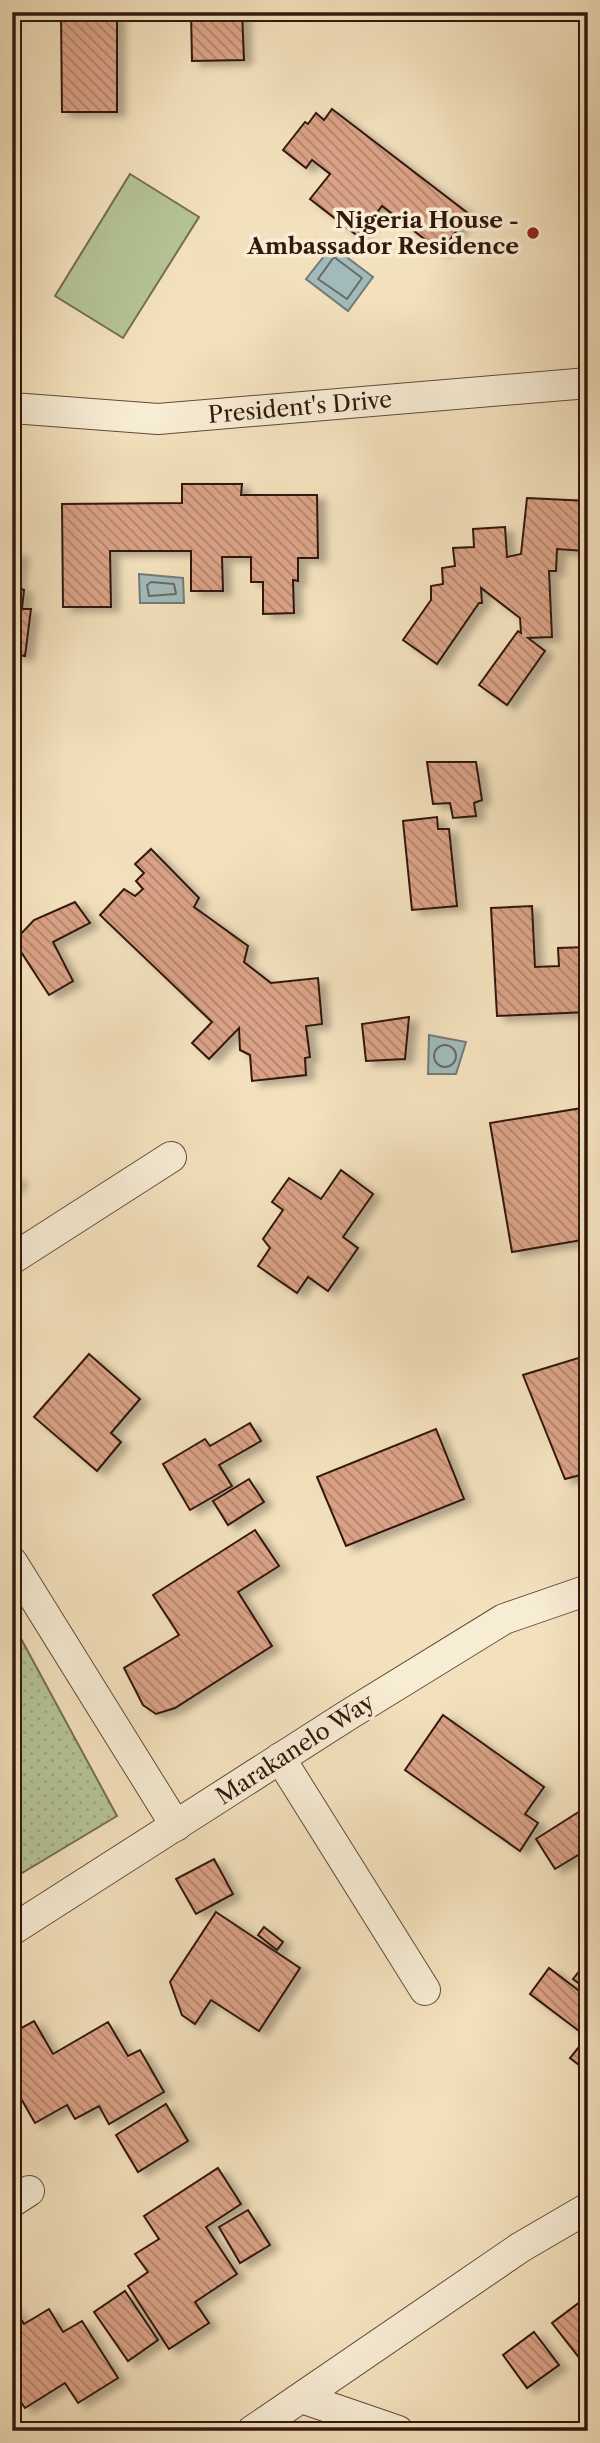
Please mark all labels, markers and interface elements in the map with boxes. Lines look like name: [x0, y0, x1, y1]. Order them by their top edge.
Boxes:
place label: Nigeria House - Ambassador Residence: [246, 206, 519, 260]
marker: Nigeria House - Ambassador Residence: [525, 225, 541, 241]
street label: President's Drive: [207, 385, 393, 429]
street label: Marakanelo Way: [211, 1687, 379, 1811]

